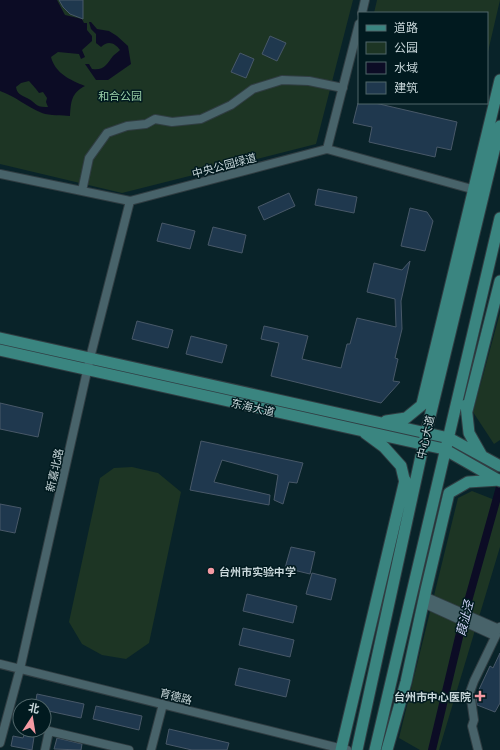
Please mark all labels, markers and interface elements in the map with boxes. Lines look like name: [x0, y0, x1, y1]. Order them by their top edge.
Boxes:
legend: [358, 12, 488, 104]
text: 道路: [394, 20, 418, 34]
text: 公园: [394, 40, 418, 54]
text: 水域: [394, 60, 418, 74]
text: 建筑: [394, 80, 418, 94]
park label: 和合公园: [98, 89, 142, 102]
street label: 中央公园绿道: [190, 150, 258, 180]
street label: 东海大道: [230, 396, 276, 418]
street label: 中心大道: [414, 414, 436, 460]
street label: 新嘉北路: [43, 447, 65, 493]
place label: 台州市实验中学: [219, 565, 296, 578]
marker: 台州市实验中学: [206, 566, 216, 576]
water label: 葭沚泾: [453, 598, 475, 637]
street label: 育德路: [158, 686, 194, 706]
place label: 台州市中心医院: [394, 690, 471, 703]
marker: 台州市中心医院: [474, 690, 486, 702]
north arrow: [12, 698, 52, 738]
text: 北: [27, 700, 41, 715]

